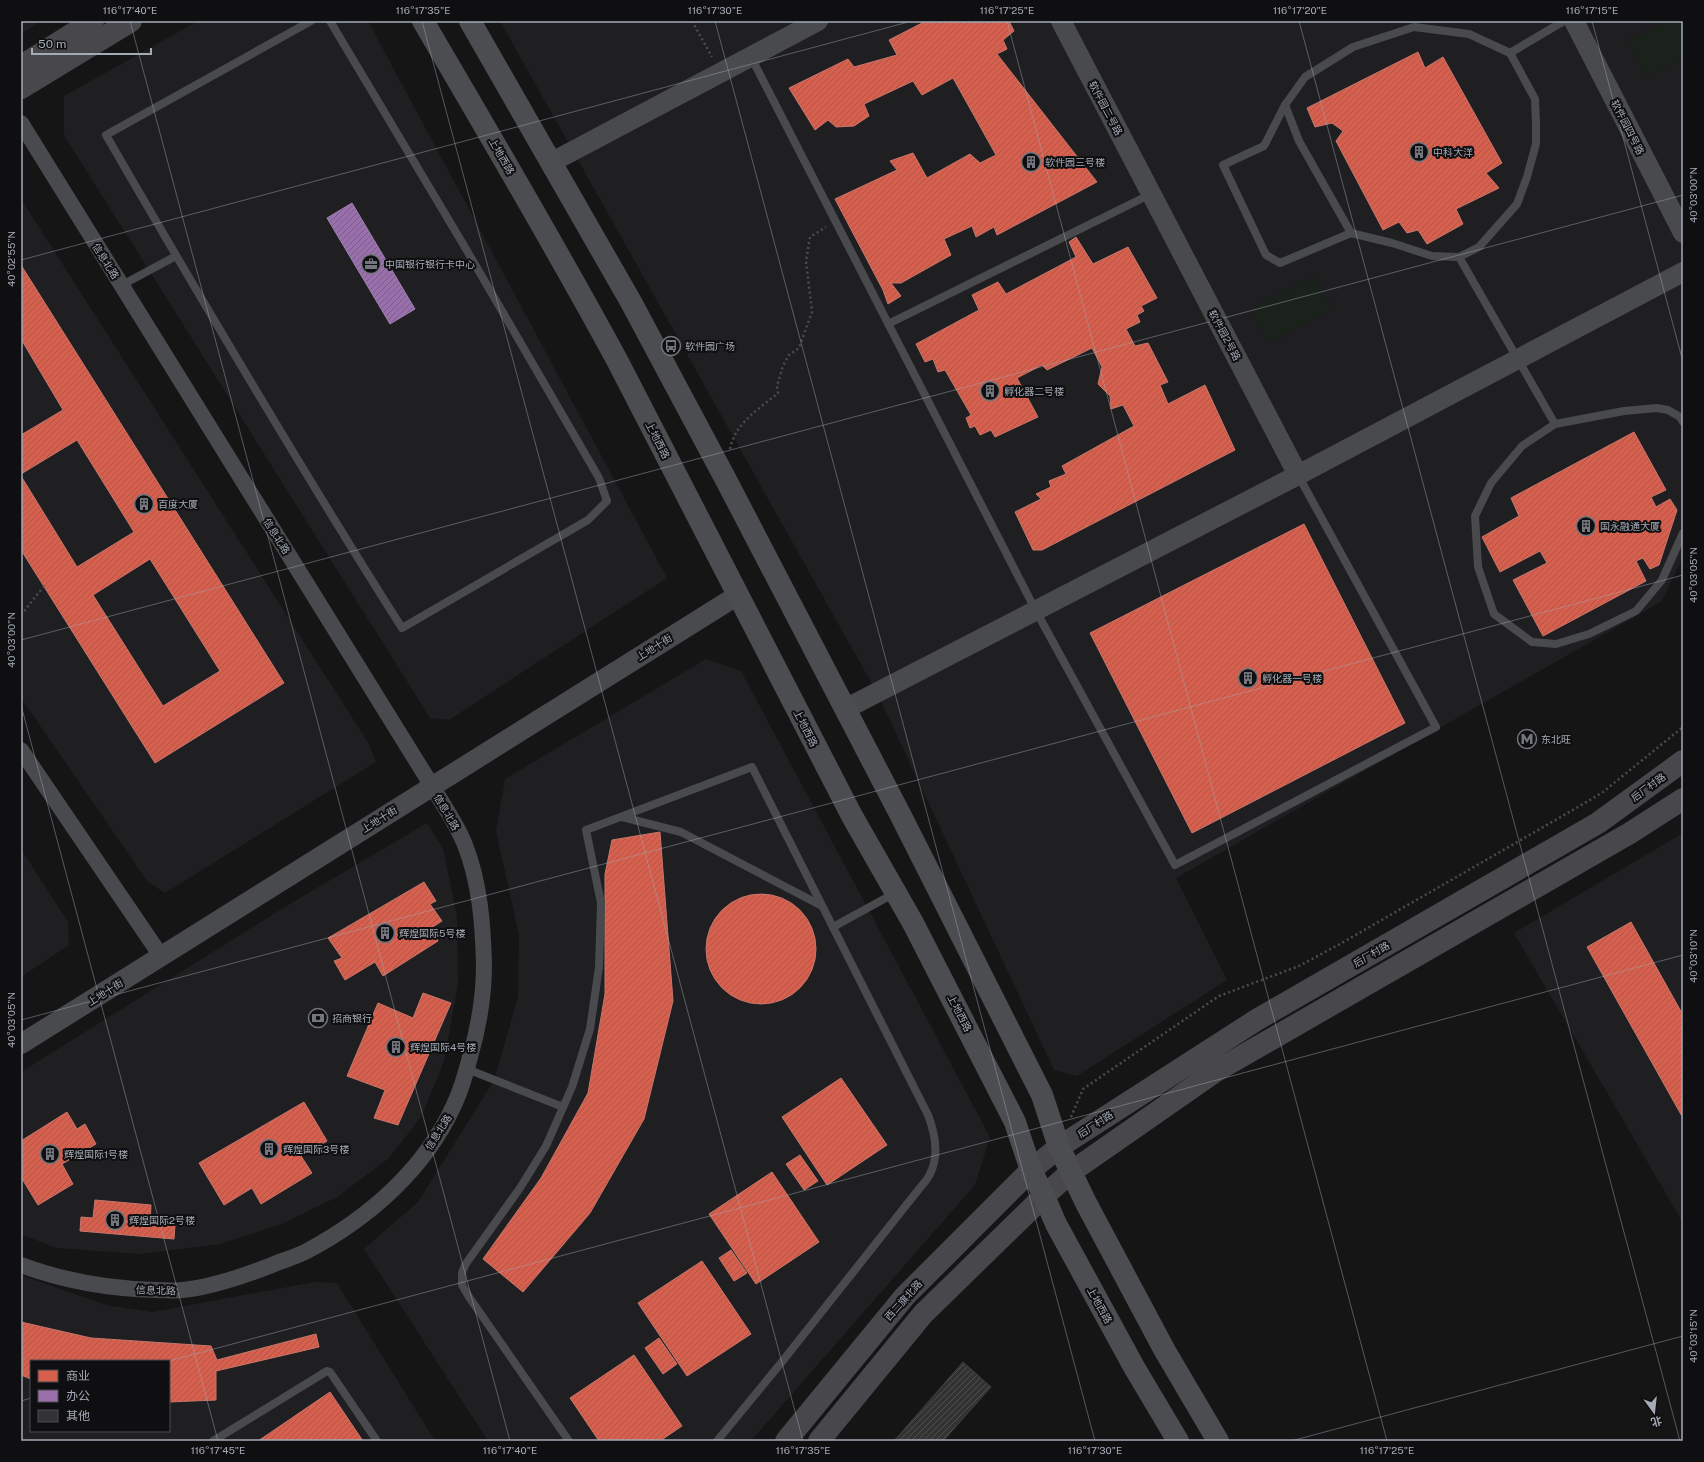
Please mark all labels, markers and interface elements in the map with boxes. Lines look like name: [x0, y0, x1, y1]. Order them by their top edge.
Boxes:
text: 116°17'40"E: [103, 4, 157, 16]
text: 116°17'35"E: [396, 4, 450, 16]
text: 116°17'30"E: [688, 4, 742, 16]
text: 116°17'25"E: [980, 4, 1034, 16]
text: 116°17'20"E: [1273, 4, 1327, 16]
text: 116°17'15"E: [1566, 4, 1618, 16]
scale bar: [32, 30, 151, 56]
text: 50 m: [38, 37, 66, 51]
street label: 软件园二号路: [1087, 79, 1125, 137]
street label: 软件园四号路: [1609, 98, 1647, 156]
street label: 上地西路: [487, 136, 517, 176]
building icon: 中科大洋: [1408, 141, 1430, 163]
place label: 中科大洋: [1433, 146, 1473, 158]
building icon: 软件园三号楼: [1020, 151, 1042, 173]
place label: 软件园三号楼: [1045, 156, 1105, 168]
text: 40°03'00"N: [1687, 167, 1699, 223]
text: 40°02'55"N: [5, 231, 17, 287]
street label: 信息北路: [90, 241, 122, 281]
office icon: 中国银行银行卡中心: [360, 253, 382, 275]
place label: 中国银行银行卡中心: [385, 258, 475, 270]
street label: 软件园2号路: [1207, 307, 1243, 363]
bus stop icon: 软件园广场: [660, 335, 682, 357]
place label: 软件园广场: [685, 340, 735, 352]
building icon: 孵化器二号楼: [979, 380, 1001, 402]
place label: 孵化器二号楼: [1004, 385, 1064, 397]
street label: 上地西路: [644, 419, 672, 461]
building icon: 百度大厦: [133, 493, 155, 515]
place label: 百度大厦: [158, 498, 198, 510]
building icon: 国永融通大厦: [1575, 515, 1597, 537]
street label: 信息北路: [261, 516, 293, 556]
place label: 国永融通大厦: [1600, 520, 1660, 532]
text: 40°03'05"N: [1687, 547, 1699, 603]
text: 40°03'00"N: [5, 612, 17, 668]
street label: 上地十街: [634, 631, 674, 663]
building icon: 孵化器一号楼: [1237, 667, 1259, 689]
place label: 孵化器一号楼: [1262, 672, 1322, 684]
street label: 上地西路: [792, 707, 820, 749]
metro station icon: 东北旺: [1516, 728, 1538, 750]
place label: 东北旺: [1541, 733, 1571, 745]
street label: 后厂村路: [1628, 770, 1668, 804]
street label: 信息北路: [432, 792, 462, 832]
street label: 上地十街: [359, 803, 399, 835]
building icon: 辉煌国际5号楼: [374, 922, 396, 944]
place label: 辉煌国际5号楼: [399, 927, 465, 939]
text: 40°03'10"N: [1687, 929, 1699, 983]
street label: 后厂村路: [1351, 939, 1391, 969]
street label: 上地十街: [85, 976, 125, 1008]
text: 40°03'05"N: [5, 992, 17, 1048]
street label: 上地西路: [946, 992, 974, 1034]
bank icon: 招商银行: [307, 1007, 329, 1029]
place label: 招商银行: [332, 1012, 372, 1024]
building icon: 辉煌国际4号楼: [385, 1036, 407, 1058]
place label: 辉煌国际4号楼: [410, 1041, 476, 1053]
street label: 后厂村路: [1075, 1108, 1115, 1140]
street label: 信息北路: [422, 1112, 454, 1152]
building icon: 辉煌国际3号楼: [258, 1138, 280, 1160]
building icon: 辉煌国际1号楼: [39, 1143, 61, 1165]
place label: 辉煌国际3号楼: [283, 1143, 349, 1155]
place label: 辉煌国际1号楼: [64, 1148, 128, 1160]
building icon: 辉煌国际2号楼: [104, 1209, 126, 1231]
place label: 辉煌国际2号楼: [129, 1214, 195, 1226]
street label: 西二旗北路: [882, 1277, 924, 1323]
street label: 信息北路: [136, 1283, 176, 1297]
street label: 上地西路: [1085, 1285, 1115, 1325]
text: 40°03'15"N: [1687, 1309, 1699, 1363]
legend: [30, 1360, 170, 1432]
text: 商业: [66, 1369, 90, 1383]
text: 办公: [66, 1389, 90, 1403]
north arrow: [1634, 1392, 1674, 1432]
text: 其他: [66, 1409, 90, 1423]
text: 北: [1650, 1414, 1663, 1429]
text: 116°17'45"E: [191, 1444, 245, 1456]
text: 116°17'40"E: [483, 1444, 537, 1456]
text: 116°17'35"E: [776, 1444, 830, 1456]
text: 116°17'30"E: [1068, 1444, 1122, 1456]
text: 116°17'25"E: [1360, 1444, 1414, 1456]

